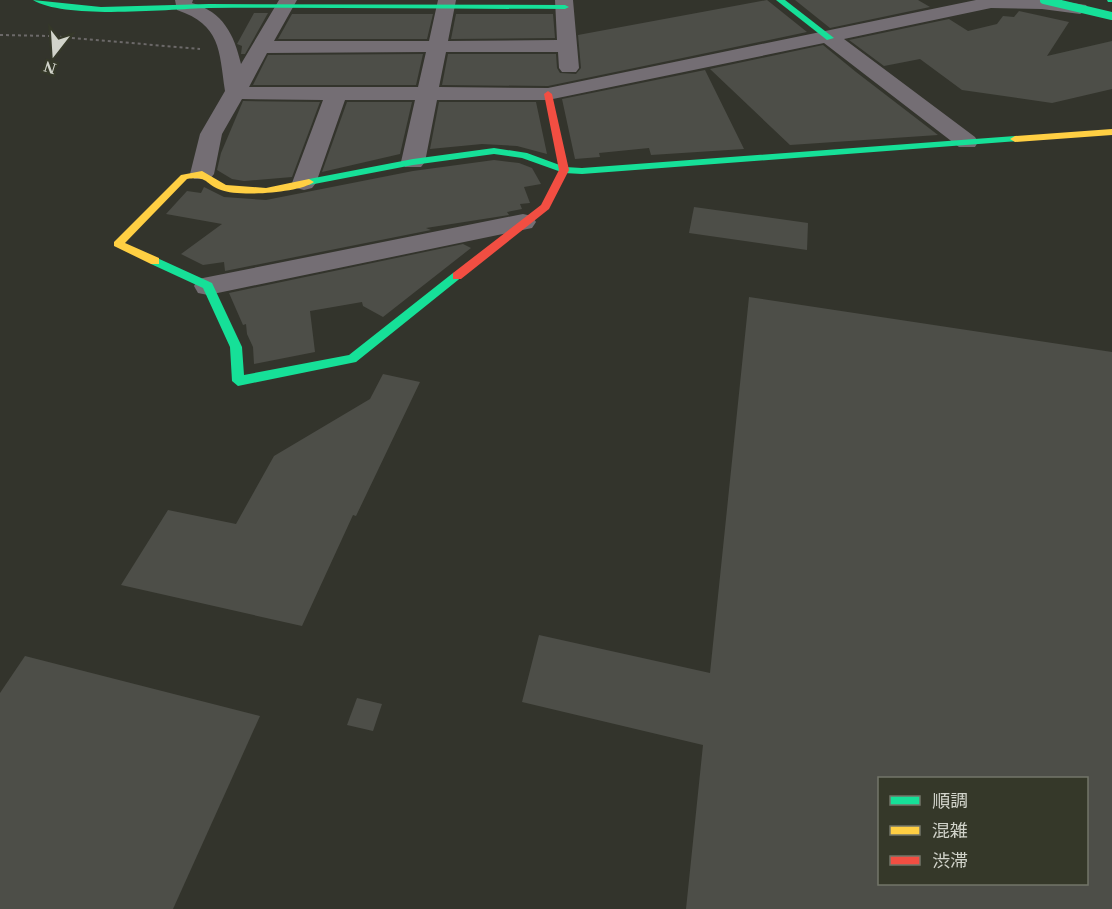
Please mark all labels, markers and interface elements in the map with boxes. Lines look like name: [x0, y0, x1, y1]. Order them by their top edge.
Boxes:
north arrow: [24, 24, 84, 84]
text: N: [41, 58, 58, 78]
legend: [878, 777, 1088, 885]
text: 順調: [932, 791, 968, 811]
text: 混雑: [932, 821, 968, 841]
text: 渋滞: [932, 851, 968, 871]

